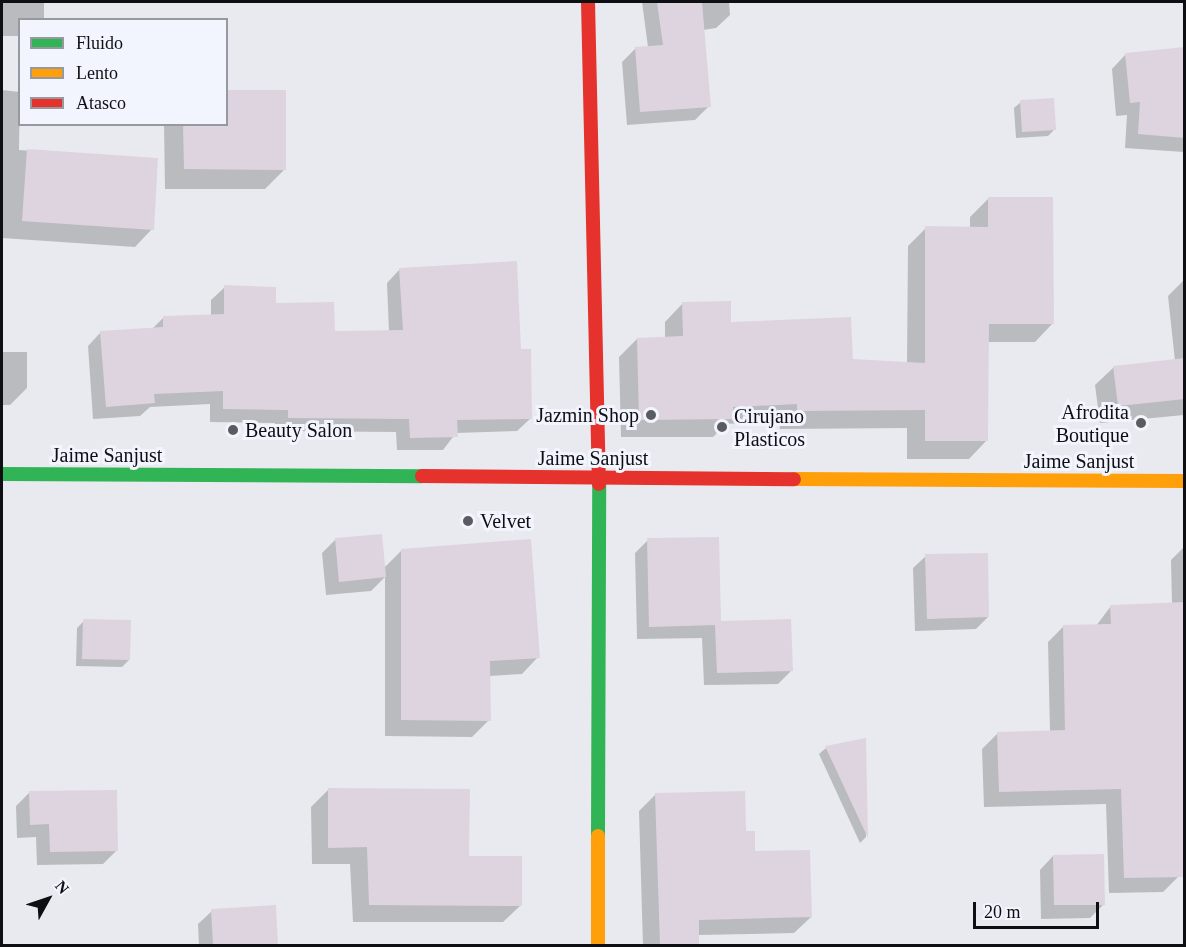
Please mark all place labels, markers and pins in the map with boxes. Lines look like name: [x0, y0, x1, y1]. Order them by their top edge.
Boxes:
place label: Afrodita Boutique: [1056, 400, 1129, 447]
place label: Jazmin Shop: [536, 403, 639, 427]
place label: Cirujano Plasticos: [734, 404, 805, 451]
marker: Jazmin Shop: [644, 408, 658, 422]
marker: Afrodita Boutique: [1134, 416, 1148, 430]
place label: Beauty Salon: [245, 418, 352, 442]
marker: Cirujano Plasticos: [715, 420, 729, 434]
marker: Beauty Salon: [226, 423, 240, 437]
place label: Velvet: [480, 509, 531, 533]
marker: Velvet: [461, 514, 475, 528]

